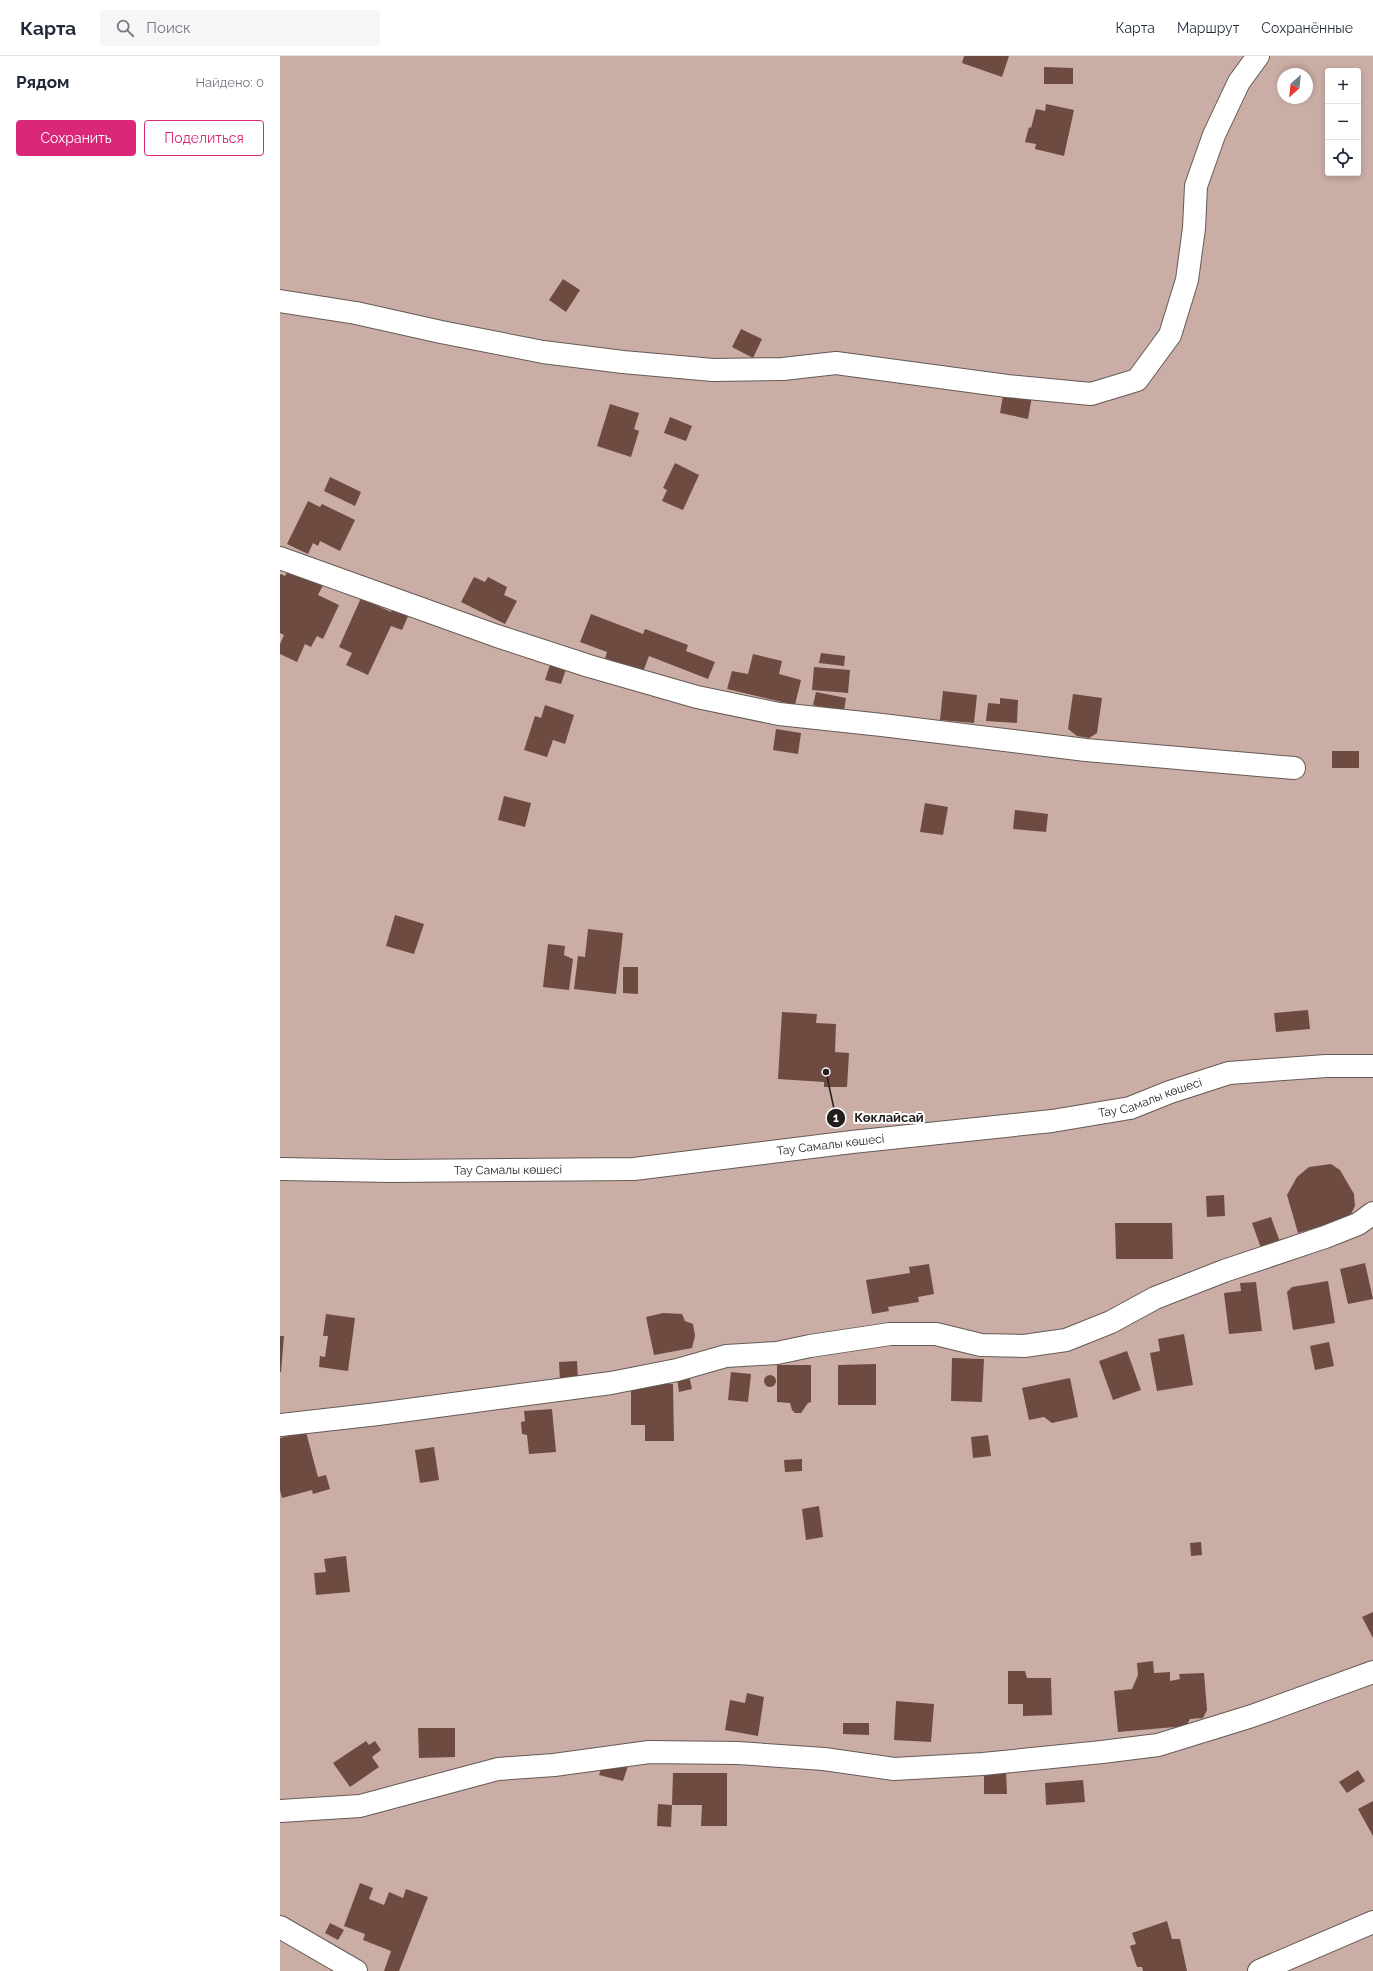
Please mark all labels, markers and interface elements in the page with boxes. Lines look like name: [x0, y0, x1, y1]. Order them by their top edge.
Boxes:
search box: [100, 10, 380, 46]
text: Карта: [20, 17, 76, 39]
icon: search: [114, 17, 136, 39]
text: Поиск: [146, 19, 191, 37]
text: Карта: [1116, 20, 1155, 36]
text: Маршрут: [1177, 20, 1239, 36]
text: Сохранённые: [1261, 20, 1353, 36]
north arrow: [1277, 68, 1313, 104]
map controls: [1325, 68, 1361, 176]
button: +: [1325, 68, 1361, 104]
text: Рядом: [16, 72, 69, 92]
text: Найдено: 0: [195, 75, 264, 90]
button: −: [1325, 104, 1361, 140]
button: Сохранить: [16, 120, 136, 156]
button: Поделиться: [144, 120, 264, 156]
button: locate: [1325, 140, 1361, 176]
street label: Тау Самалы көшесі: [1097, 1075, 1204, 1120]
callout: Көклайсай: [826, 1105, 932, 1130]
text: Көклайсай: [854, 1110, 924, 1125]
text: 1: [833, 1111, 839, 1125]
street label: Тау Самалы көшесі: [776, 1132, 885, 1158]
street label: Тау Самалы көшесі: [454, 1163, 562, 1177]

